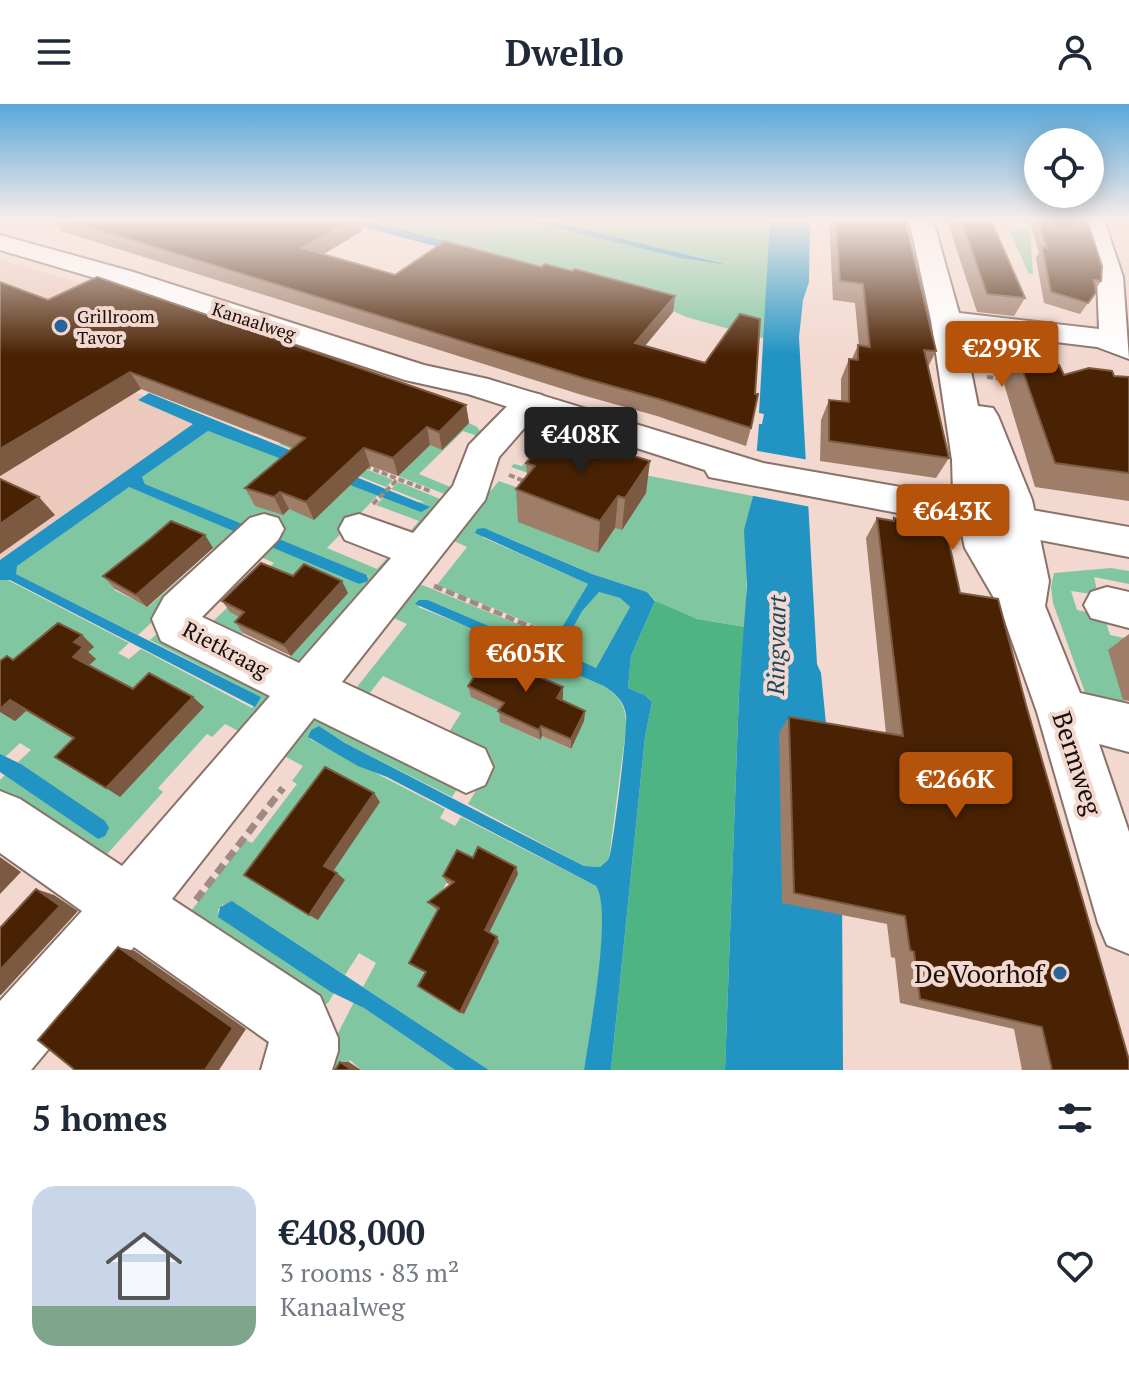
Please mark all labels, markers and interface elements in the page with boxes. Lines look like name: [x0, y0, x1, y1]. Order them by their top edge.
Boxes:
text: Dwello: [505, 29, 624, 76]
icon: menu: [32, 30, 76, 74]
icon: person: [1053, 30, 1097, 74]
map controls: [1024, 128, 1104, 208]
button: locate: [1024, 128, 1104, 208]
street label: Kanaalweg: [209, 296, 299, 346]
place label: Grillroom Tavor: [77, 304, 155, 349]
marker: Grillroom Tavor: [52, 317, 70, 335]
pin: €299K: [946, 321, 1058, 389]
text: €299K: [963, 330, 1041, 364]
pin: €408K: [525, 407, 637, 475]
text: €408K: [542, 416, 620, 450]
pin: €643K: [897, 484, 1009, 552]
text: €643K: [914, 493, 992, 527]
water label: Ringvaart: [759, 594, 793, 696]
street label: Rietkraag: [178, 614, 274, 684]
pin: €605K: [470, 626, 582, 694]
text: €605K: [487, 635, 565, 669]
street label: Bermweg: [1045, 707, 1111, 819]
pin: €266K: [900, 752, 1012, 820]
text: €266K: [917, 761, 995, 795]
place label: De Voorhof: [914, 956, 1046, 990]
marker: De Voorhof: [1051, 964, 1069, 982]
text: 5 homes: [32, 1096, 167, 1141]
icon: filters: [1053, 1096, 1097, 1140]
text: €408,000: [280, 1210, 425, 1255]
icon: home: [96, 1218, 192, 1314]
icon: heart: [1053, 1244, 1097, 1288]
text: 3 rooms · 83 m²: [280, 1255, 459, 1289]
text: Kanaalweg: [280, 1289, 405, 1323]

